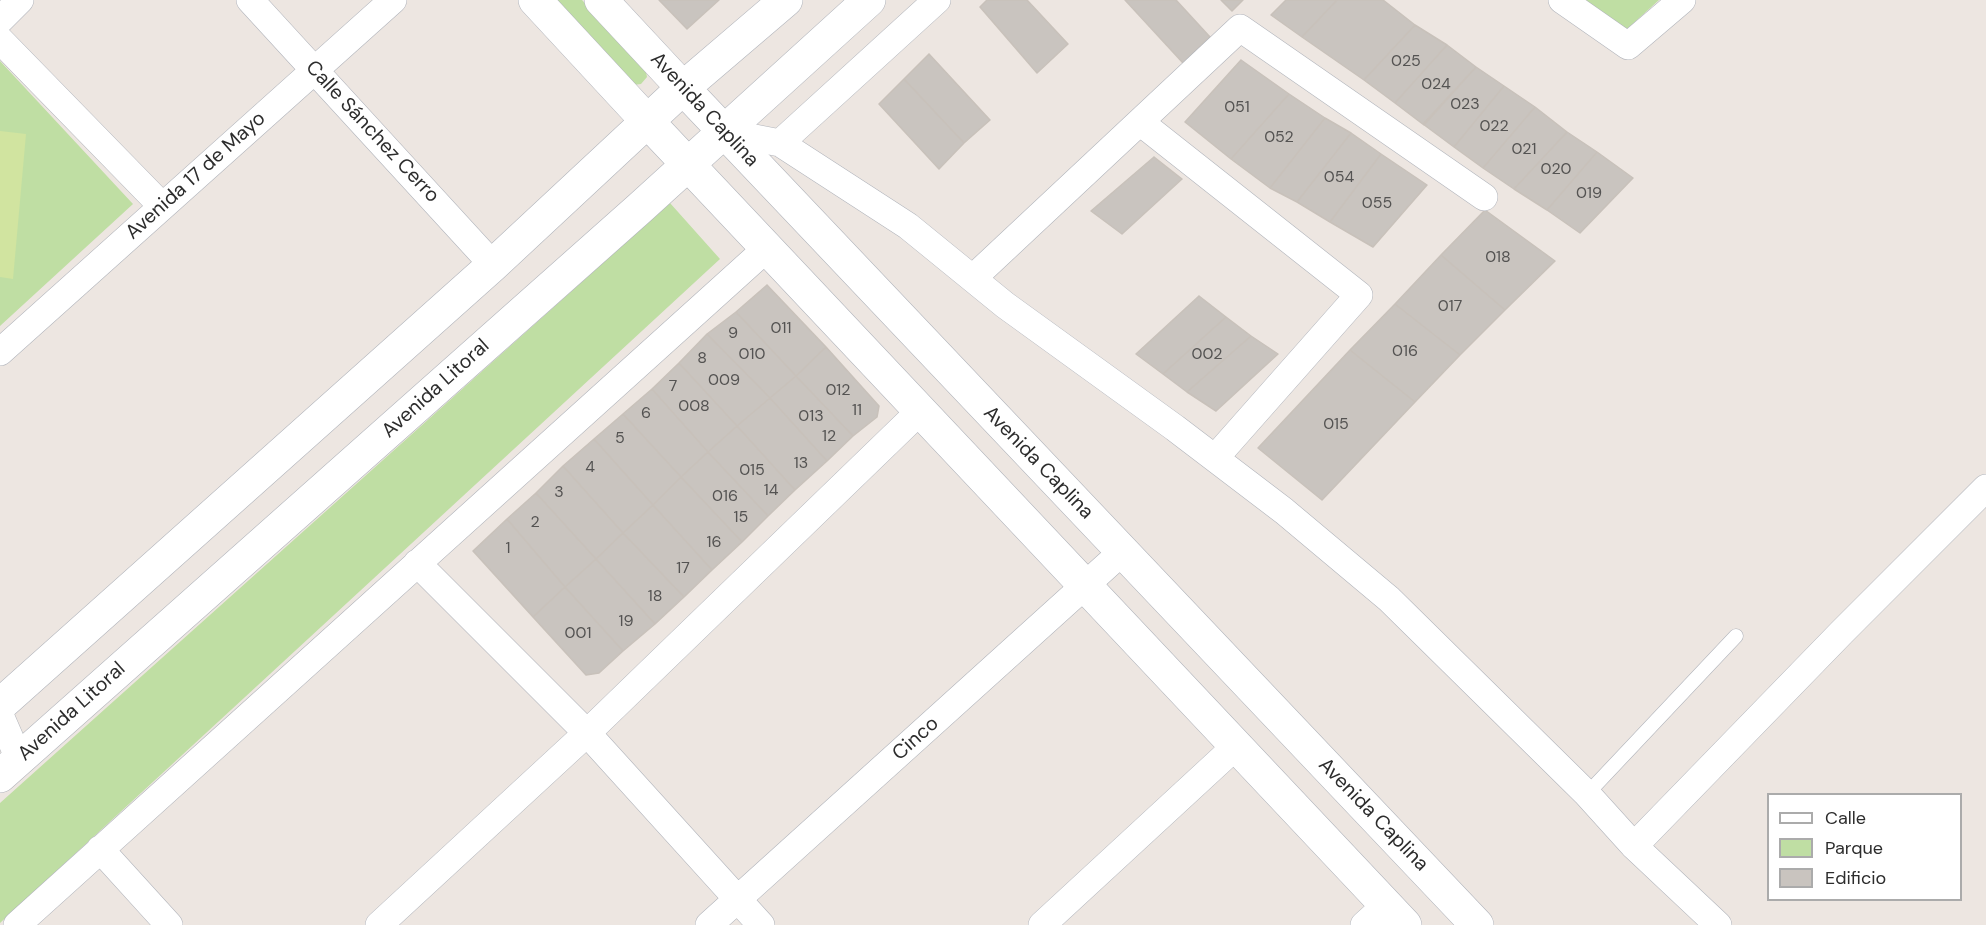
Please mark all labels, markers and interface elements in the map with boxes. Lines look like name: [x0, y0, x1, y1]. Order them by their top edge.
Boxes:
street label: Avenida Caplina: [645, 48, 763, 172]
house number: 025: [1391, 52, 1421, 72]
street label: Calle Sánchez Cerro: [300, 56, 444, 208]
house number: 024: [1421, 75, 1451, 95]
house number: 023: [1450, 95, 1480, 115]
house number: 051: [1224, 98, 1250, 118]
street label: Avenida 17 de Mayo: [121, 107, 271, 245]
house number: 022: [1479, 117, 1509, 137]
house number: 052: [1264, 128, 1294, 148]
house number: 021: [1512, 140, 1536, 160]
house number: 020: [1541, 160, 1571, 180]
house number: 054: [1324, 168, 1354, 188]
house number: 019: [1576, 184, 1602, 204]
house number: 055: [1362, 194, 1392, 214]
house number: 018: [1485, 248, 1511, 268]
house number: 017: [1438, 297, 1462, 317]
house number: 011: [771, 319, 791, 339]
house number: 9: [728, 324, 738, 344]
street label: Avenida Litoral: [377, 335, 495, 443]
house number: 016: [1392, 342, 1418, 362]
house number: 010: [739, 345, 765, 365]
house number: 002: [1192, 345, 1222, 365]
house number: 8: [697, 349, 707, 369]
house number: 009: [708, 371, 740, 391]
house number: 7: [669, 377, 677, 397]
house number: 012: [825, 381, 851, 401]
house number: 008: [678, 397, 710, 417]
house number: 11: [852, 401, 862, 421]
street label: Avenida Caplina: [978, 401, 1098, 525]
house number: 6: [641, 404, 651, 424]
house number: 013: [798, 407, 824, 427]
house number: 015: [1323, 415, 1349, 435]
house number: 12: [822, 427, 836, 447]
house number: 5: [615, 429, 625, 449]
house number: 13: [794, 454, 808, 474]
house number: 4: [585, 458, 595, 478]
house number: 015: [739, 461, 765, 481]
house number: 14: [764, 481, 778, 501]
house number: 3: [554, 483, 564, 503]
house number: 016: [712, 487, 738, 507]
house number: 15: [734, 508, 748, 528]
house number: 2: [530, 513, 540, 533]
house number: 16: [706, 533, 722, 553]
house number: 1: [506, 539, 510, 559]
house number: 17: [676, 559, 690, 579]
house number: 18: [648, 587, 662, 607]
house number: 19: [618, 612, 634, 632]
house number: 001: [565, 624, 591, 644]
street label: Avenida Litoral: [13, 658, 131, 766]
street label: Cinco: [888, 712, 944, 766]
street label: Avenida Caplina: [1313, 753, 1433, 877]
legend: [1767, 793, 1962, 901]
text: Calle: [1825, 806, 1866, 830]
text: Parque: [1825, 836, 1883, 860]
text: Edificio: [1825, 866, 1886, 890]

